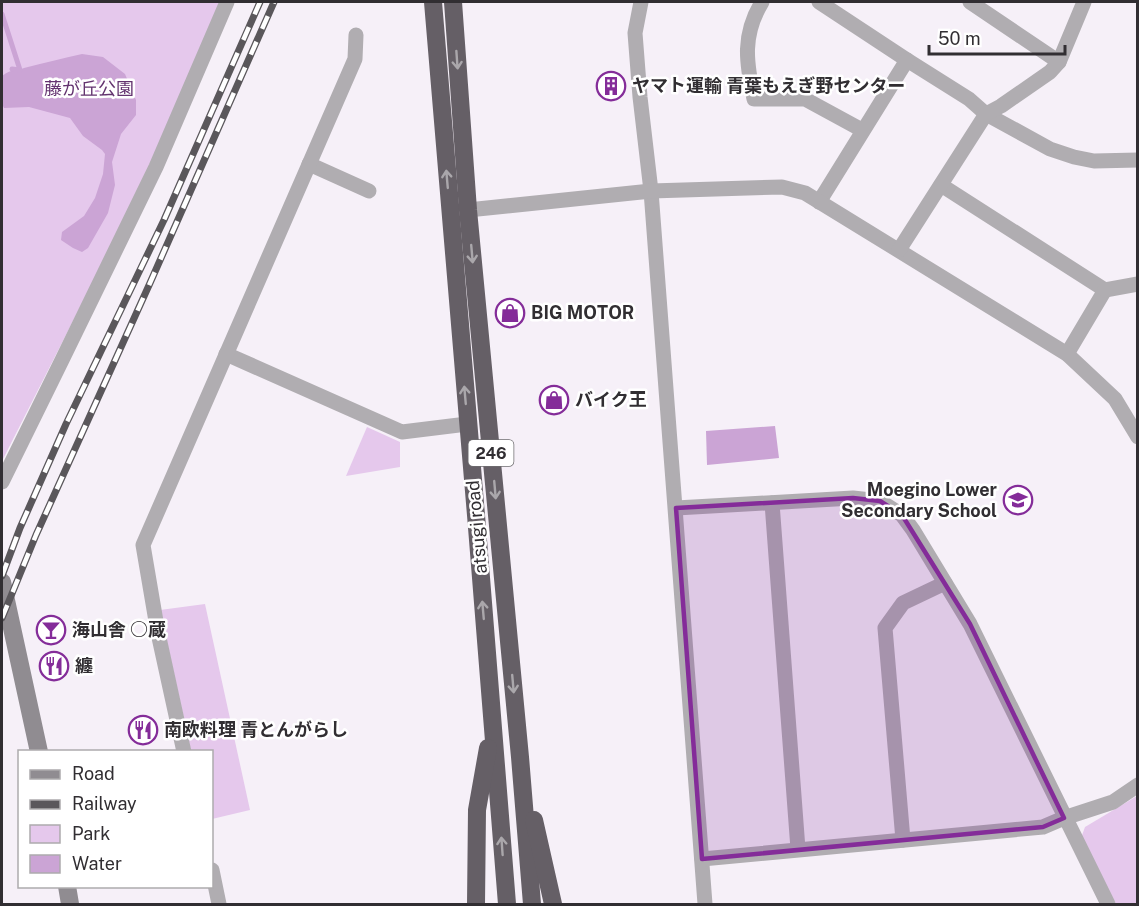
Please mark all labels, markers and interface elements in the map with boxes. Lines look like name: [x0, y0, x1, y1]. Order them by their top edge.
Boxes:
scale bar: [929, 18, 1066, 56]
text: 50 m: [938, 28, 981, 49]
one-way arrow: [452, 49, 463, 69]
building icon: ヤマト運輸 青葉もえぎ野センター: [595, 70, 627, 102]
place label: ヤマト運輸 青葉もえぎ野センター: [632, 75, 906, 96]
park label: 藤が丘公園: [44, 78, 134, 99]
one-way arrow: [441, 170, 452, 190]
one-way arrow: [467, 244, 478, 264]
shop icon: BIG MOTOR: [494, 297, 526, 329]
place label: BIG MOTOR: [531, 302, 634, 323]
shop icon: バイク王: [538, 384, 570, 416]
one-way arrow: [459, 385, 470, 405]
place label: バイク王: [575, 389, 647, 410]
road number: 246: [468, 440, 514, 466]
street label: atsugi road: [462, 479, 491, 575]
place label: Moegino Lower Secondary School: [841, 479, 998, 521]
one-way arrow: [490, 480, 501, 500]
school or university icon: Moegino Lower Secondary School: [1002, 484, 1034, 516]
one-way arrow: [478, 600, 489, 620]
bar icon: 海山舎 ○蔵: [35, 614, 67, 646]
place label: 海山舎 ○蔵: [72, 619, 166, 640]
restaurant icon: 纏: [38, 650, 70, 682]
place label: 纏: [75, 655, 93, 676]
one-way arrow: [508, 674, 519, 694]
restaurant icon: 南欧料理 青とんがらし: [127, 714, 159, 746]
place label: 南欧料理 青とんがらし: [164, 719, 348, 740]
legend: [18, 750, 213, 888]
text: Road: [72, 763, 115, 784]
text: Railway: [72, 793, 137, 814]
text: Park: [72, 823, 110, 844]
one-way arrow: [497, 837, 508, 857]
text: Water: [72, 853, 122, 874]

